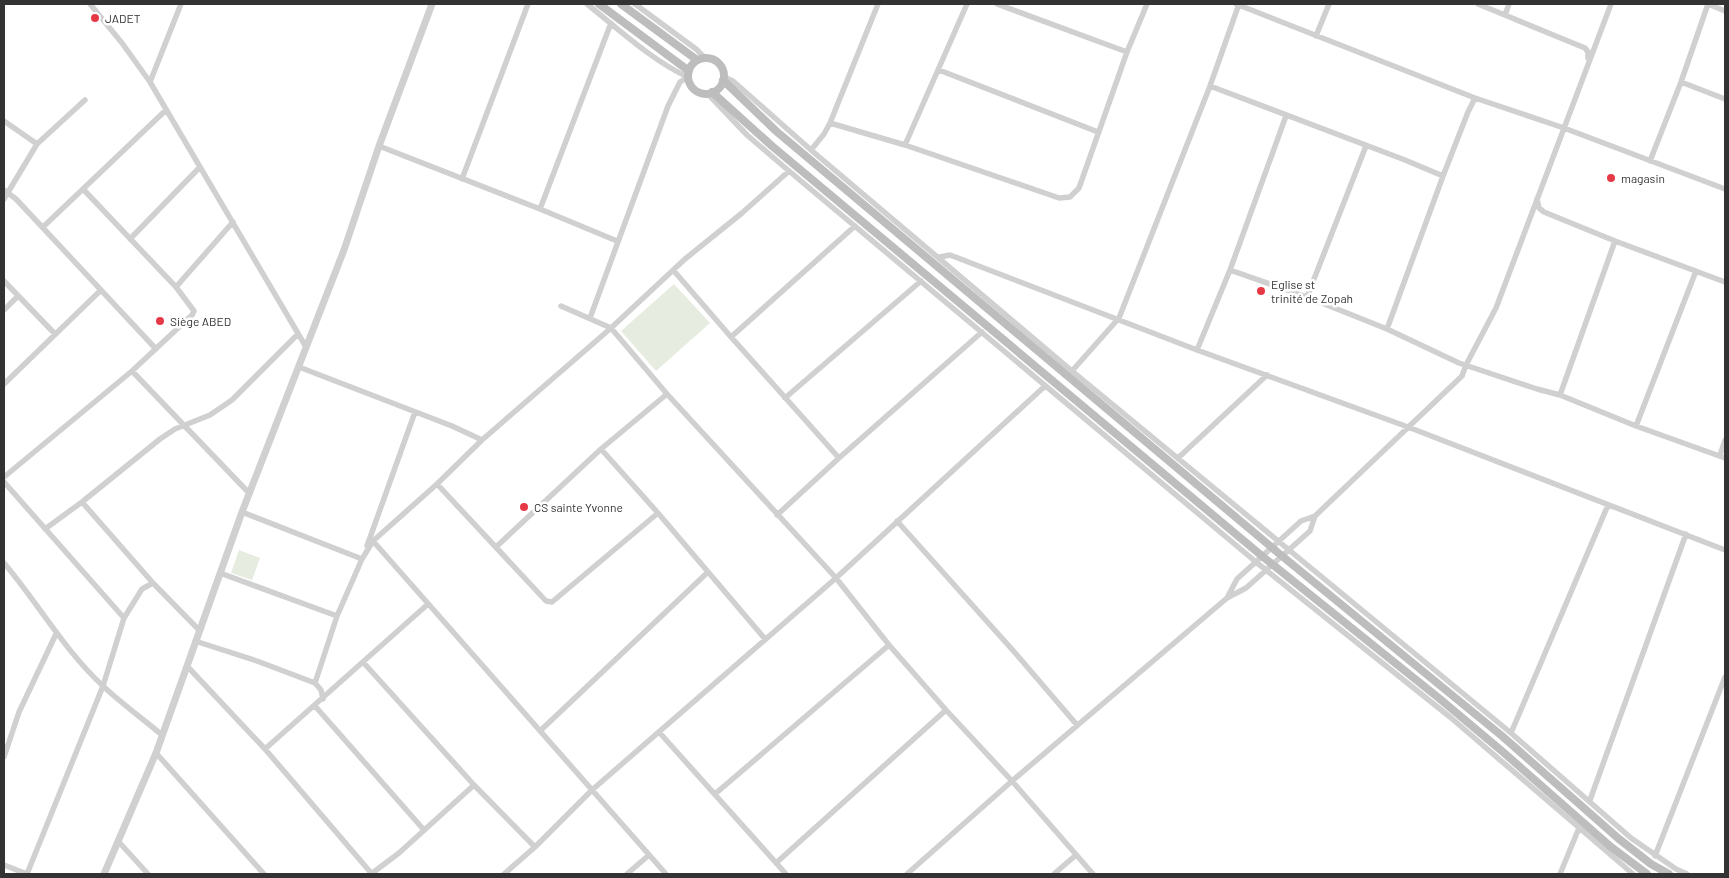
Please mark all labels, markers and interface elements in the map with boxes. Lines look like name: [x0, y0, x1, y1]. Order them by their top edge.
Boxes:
place label: JADET: [105, 11, 141, 25]
marker: JADET: [89, 12, 101, 24]
place label: magasin: [1621, 171, 1665, 185]
marker: magasin: [1605, 172, 1617, 184]
place label: Eglise st trinité de Zopah: [1271, 277, 1353, 305]
marker: Eglise st trinité de Zopah: [1255, 285, 1267, 297]
place label: Siège ABED: [170, 314, 231, 328]
marker: Siège ABED: [154, 315, 166, 327]
place label: CS sainte Yvonne: [534, 500, 623, 514]
marker: CS sainte Yvonne: [518, 501, 530, 513]

